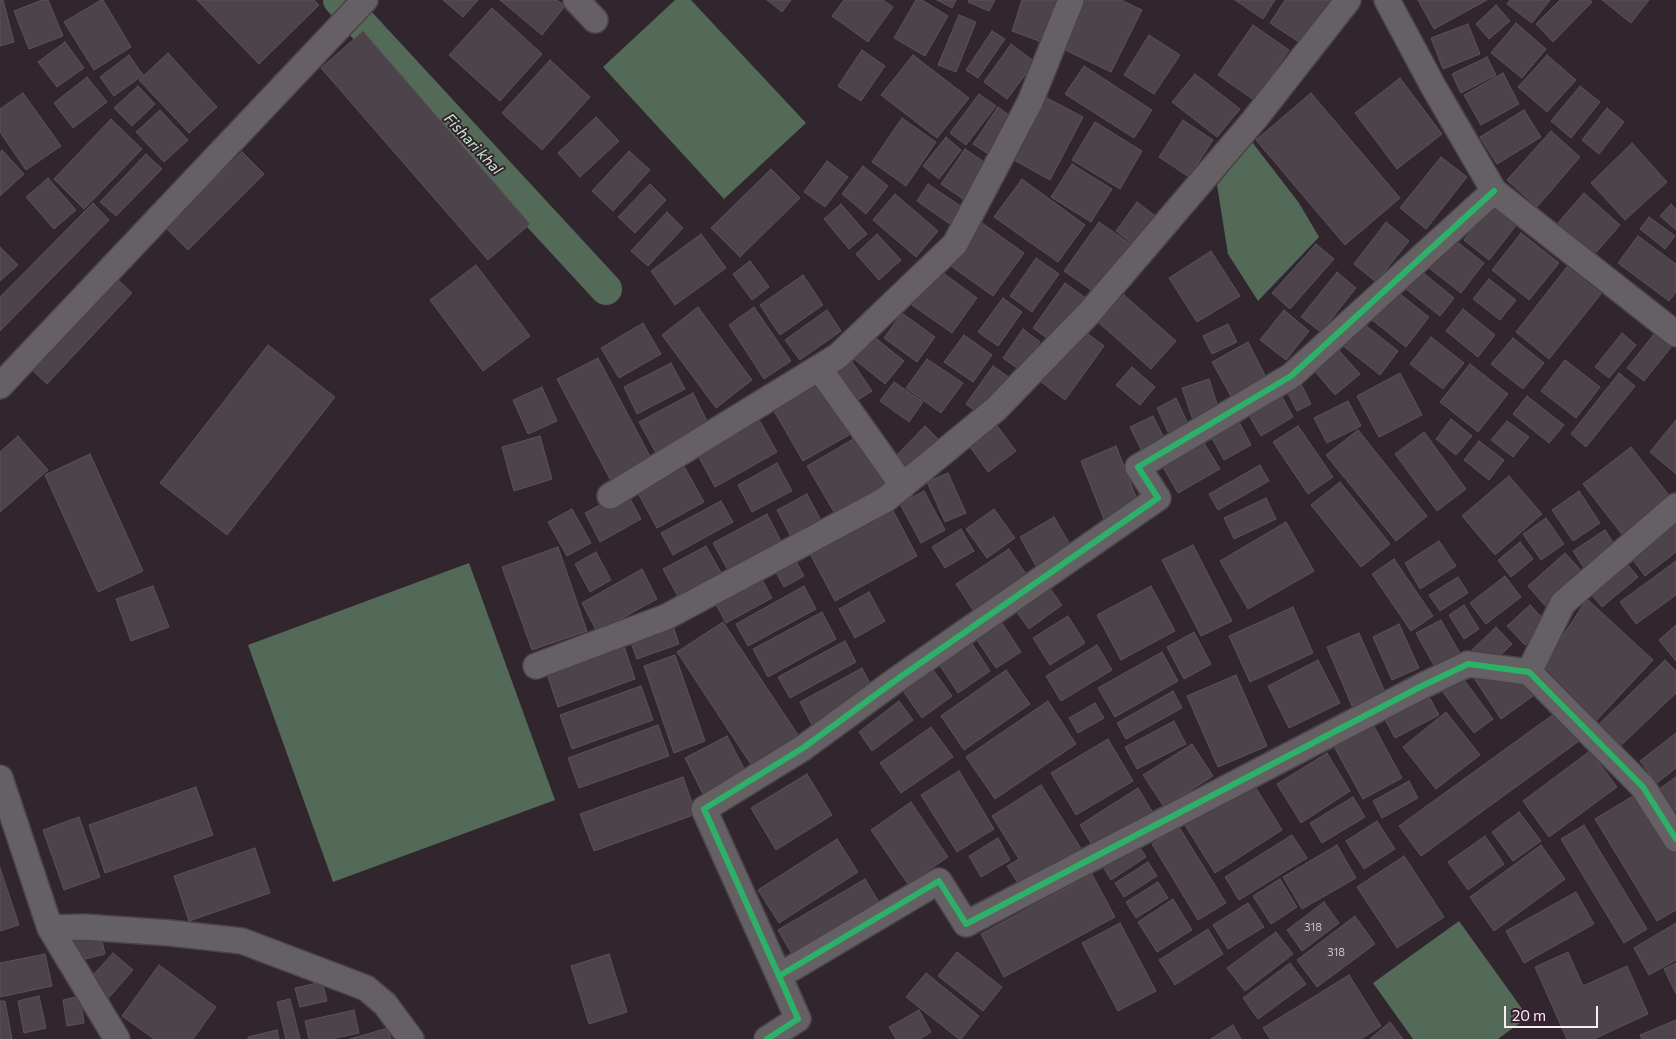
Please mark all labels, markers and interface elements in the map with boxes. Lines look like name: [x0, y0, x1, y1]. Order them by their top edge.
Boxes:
water label: Fishari khal: [440, 110, 506, 178]
house number: 318: [1304, 920, 1322, 934]
house number: 318: [1327, 945, 1345, 959]
scale bar: [1506, 996, 1600, 1028]
text: 20 m: [1512, 1006, 1546, 1024]

